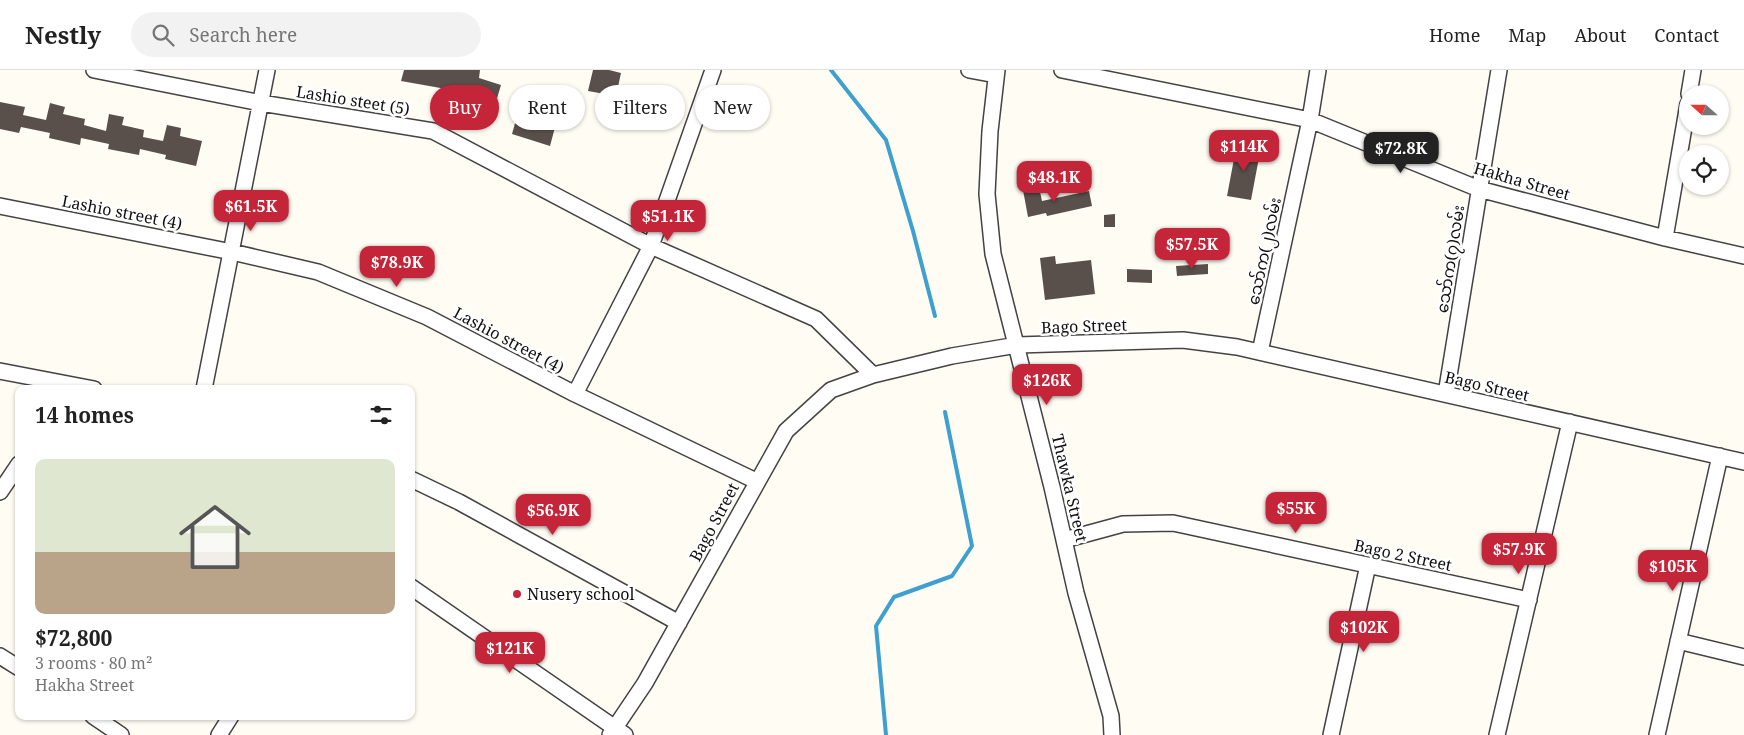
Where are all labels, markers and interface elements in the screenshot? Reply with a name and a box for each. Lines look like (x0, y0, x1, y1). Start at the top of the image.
search box (131, 12, 481, 57)
text: Nestly (25, 18, 101, 51)
icon: search (149, 21, 177, 49)
text: Search here (189, 22, 297, 48)
text: Home (1429, 23, 1480, 47)
text: Map (1508, 23, 1546, 47)
text: About (1574, 23, 1626, 47)
text: Contact (1654, 23, 1719, 47)
street label: Lashio steet (5) (295, 80, 411, 120)
chip: Buy (430, 85, 499, 130)
chip: Rent (509, 85, 585, 130)
chip: Filters (595, 85, 685, 130)
chip: New (695, 85, 770, 130)
north arrow (1679, 85, 1729, 135)
map controls (1679, 85, 1729, 195)
pin: $114K (1209, 129, 1279, 172)
pin: $72.8K (1360, 132, 1442, 174)
text: $114K (1220, 135, 1268, 157)
text: $72.8K (1375, 137, 1427, 159)
button: locate (1679, 145, 1729, 195)
street label: Hakha Street (1471, 157, 1573, 205)
pin: $48.1K (1013, 160, 1095, 203)
text: $48.1K (1028, 166, 1080, 188)
street label: Lashio street (4) (60, 190, 184, 234)
pin: $61.5K (210, 190, 292, 232)
text: $61.5K (225, 195, 277, 217)
street label: သော်က(၂)လမ်း (1242, 195, 1289, 307)
pin: $51.1K (627, 200, 709, 242)
street label: သော်က(၇)လမ်း (1431, 203, 1472, 315)
text: $51.1K (642, 205, 694, 227)
pin: $57.5K (1151, 228, 1233, 270)
text: $57.5K (1166, 233, 1218, 255)
pin: $78.9K (356, 246, 438, 288)
text: $78.9K (371, 251, 423, 273)
street label: Lashio street (4) (450, 302, 568, 378)
street label: Bago Street (1041, 313, 1128, 338)
pin: $126K (1012, 364, 1082, 406)
street label: Bago Street (1443, 366, 1532, 406)
text: $126K (1023, 369, 1071, 391)
text: 14 homes (35, 401, 134, 429)
icon: filters (367, 401, 395, 429)
street label: Thawka Street (1047, 432, 1093, 544)
street label: Bago Street (684, 479, 744, 565)
icon: home (170, 492, 260, 582)
pin: $55K (1266, 492, 1326, 534)
pin: $56.9K (512, 494, 594, 536)
text: $55K (1277, 497, 1315, 519)
text: $56.9K (527, 499, 579, 521)
pin: $57.9K (1478, 532, 1560, 575)
street label: Bago 2 Street (1352, 534, 1454, 576)
text: $57.9K (1493, 538, 1545, 560)
pin: $105K (1638, 550, 1708, 592)
text: $105K (1649, 555, 1697, 577)
place label: Nusery school (527, 583, 635, 605)
marker: Nusery school (511, 588, 523, 600)
pin: $102K (1329, 610, 1399, 653)
text: $102K (1340, 616, 1388, 638)
text: $72,800 (35, 624, 112, 652)
pin: $121K (475, 632, 545, 674)
text: $121K (486, 637, 534, 659)
text: 3 rooms · 80 m² (35, 652, 152, 674)
text: Hakha Street (35, 674, 134, 696)

